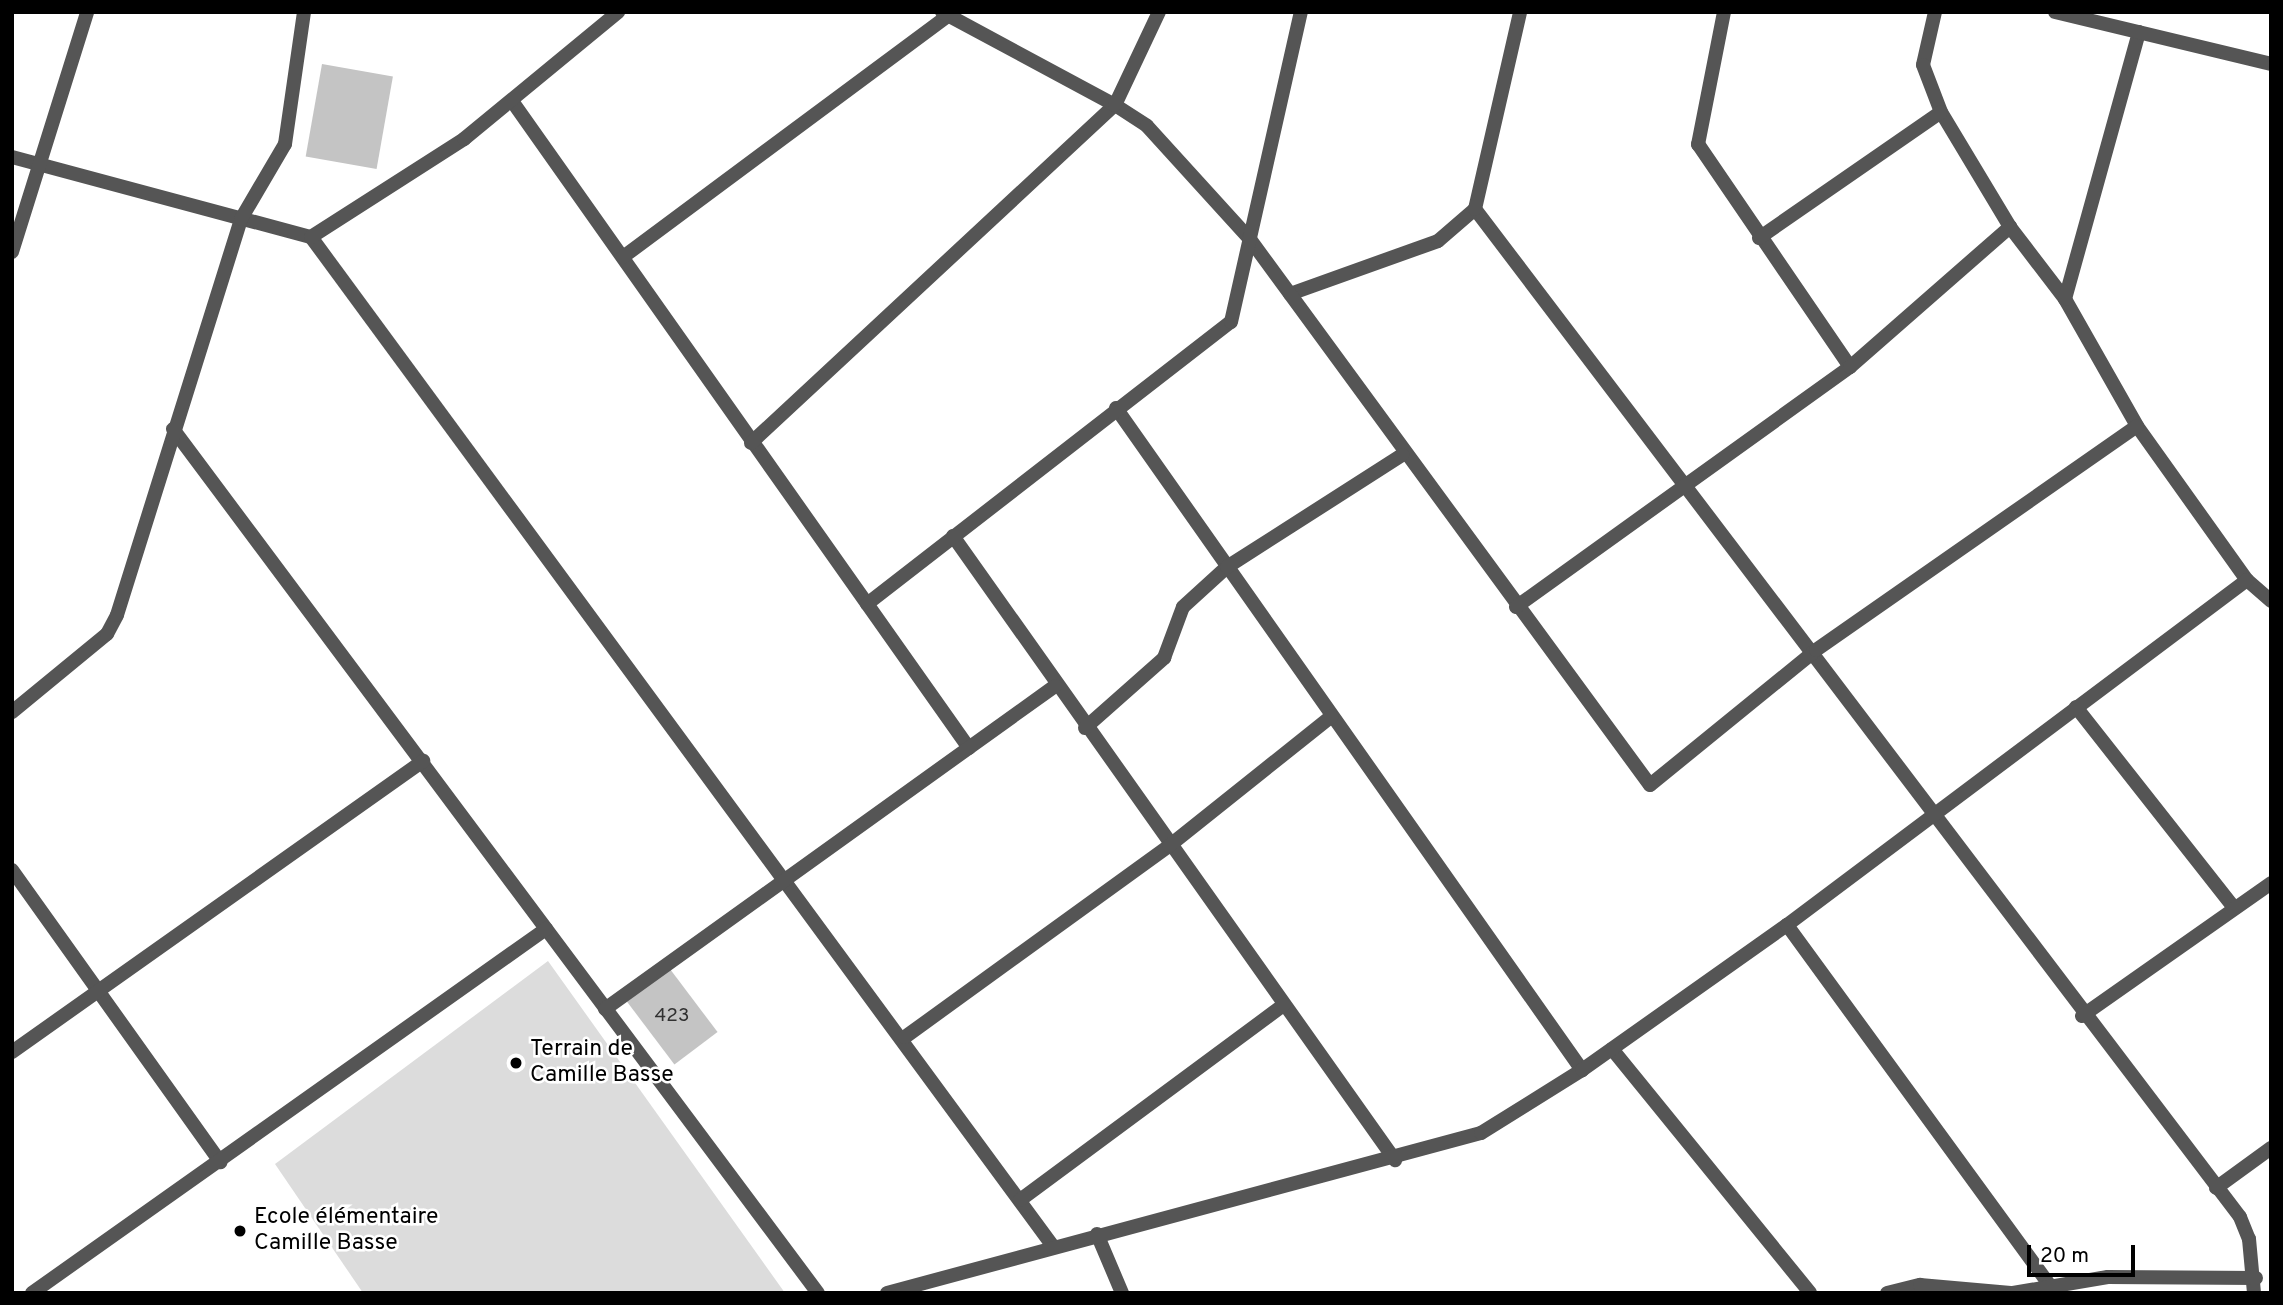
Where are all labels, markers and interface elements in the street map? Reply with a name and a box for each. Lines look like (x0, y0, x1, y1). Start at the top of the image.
house number: 423 (655, 1006, 689, 1028)
place label: Terrain de Camille Basse (530, 1036, 674, 1090)
marker: Terrain de Camille Basse (508, 1055, 524, 1071)
place label: Ecole élémentaire Camille Basse (254, 1204, 438, 1258)
marker: Ecole élémentaire Camille Basse (232, 1223, 248, 1239)
scale bar (2031, 1232, 2140, 1276)
text: 20 m (2040, 1243, 2089, 1270)

